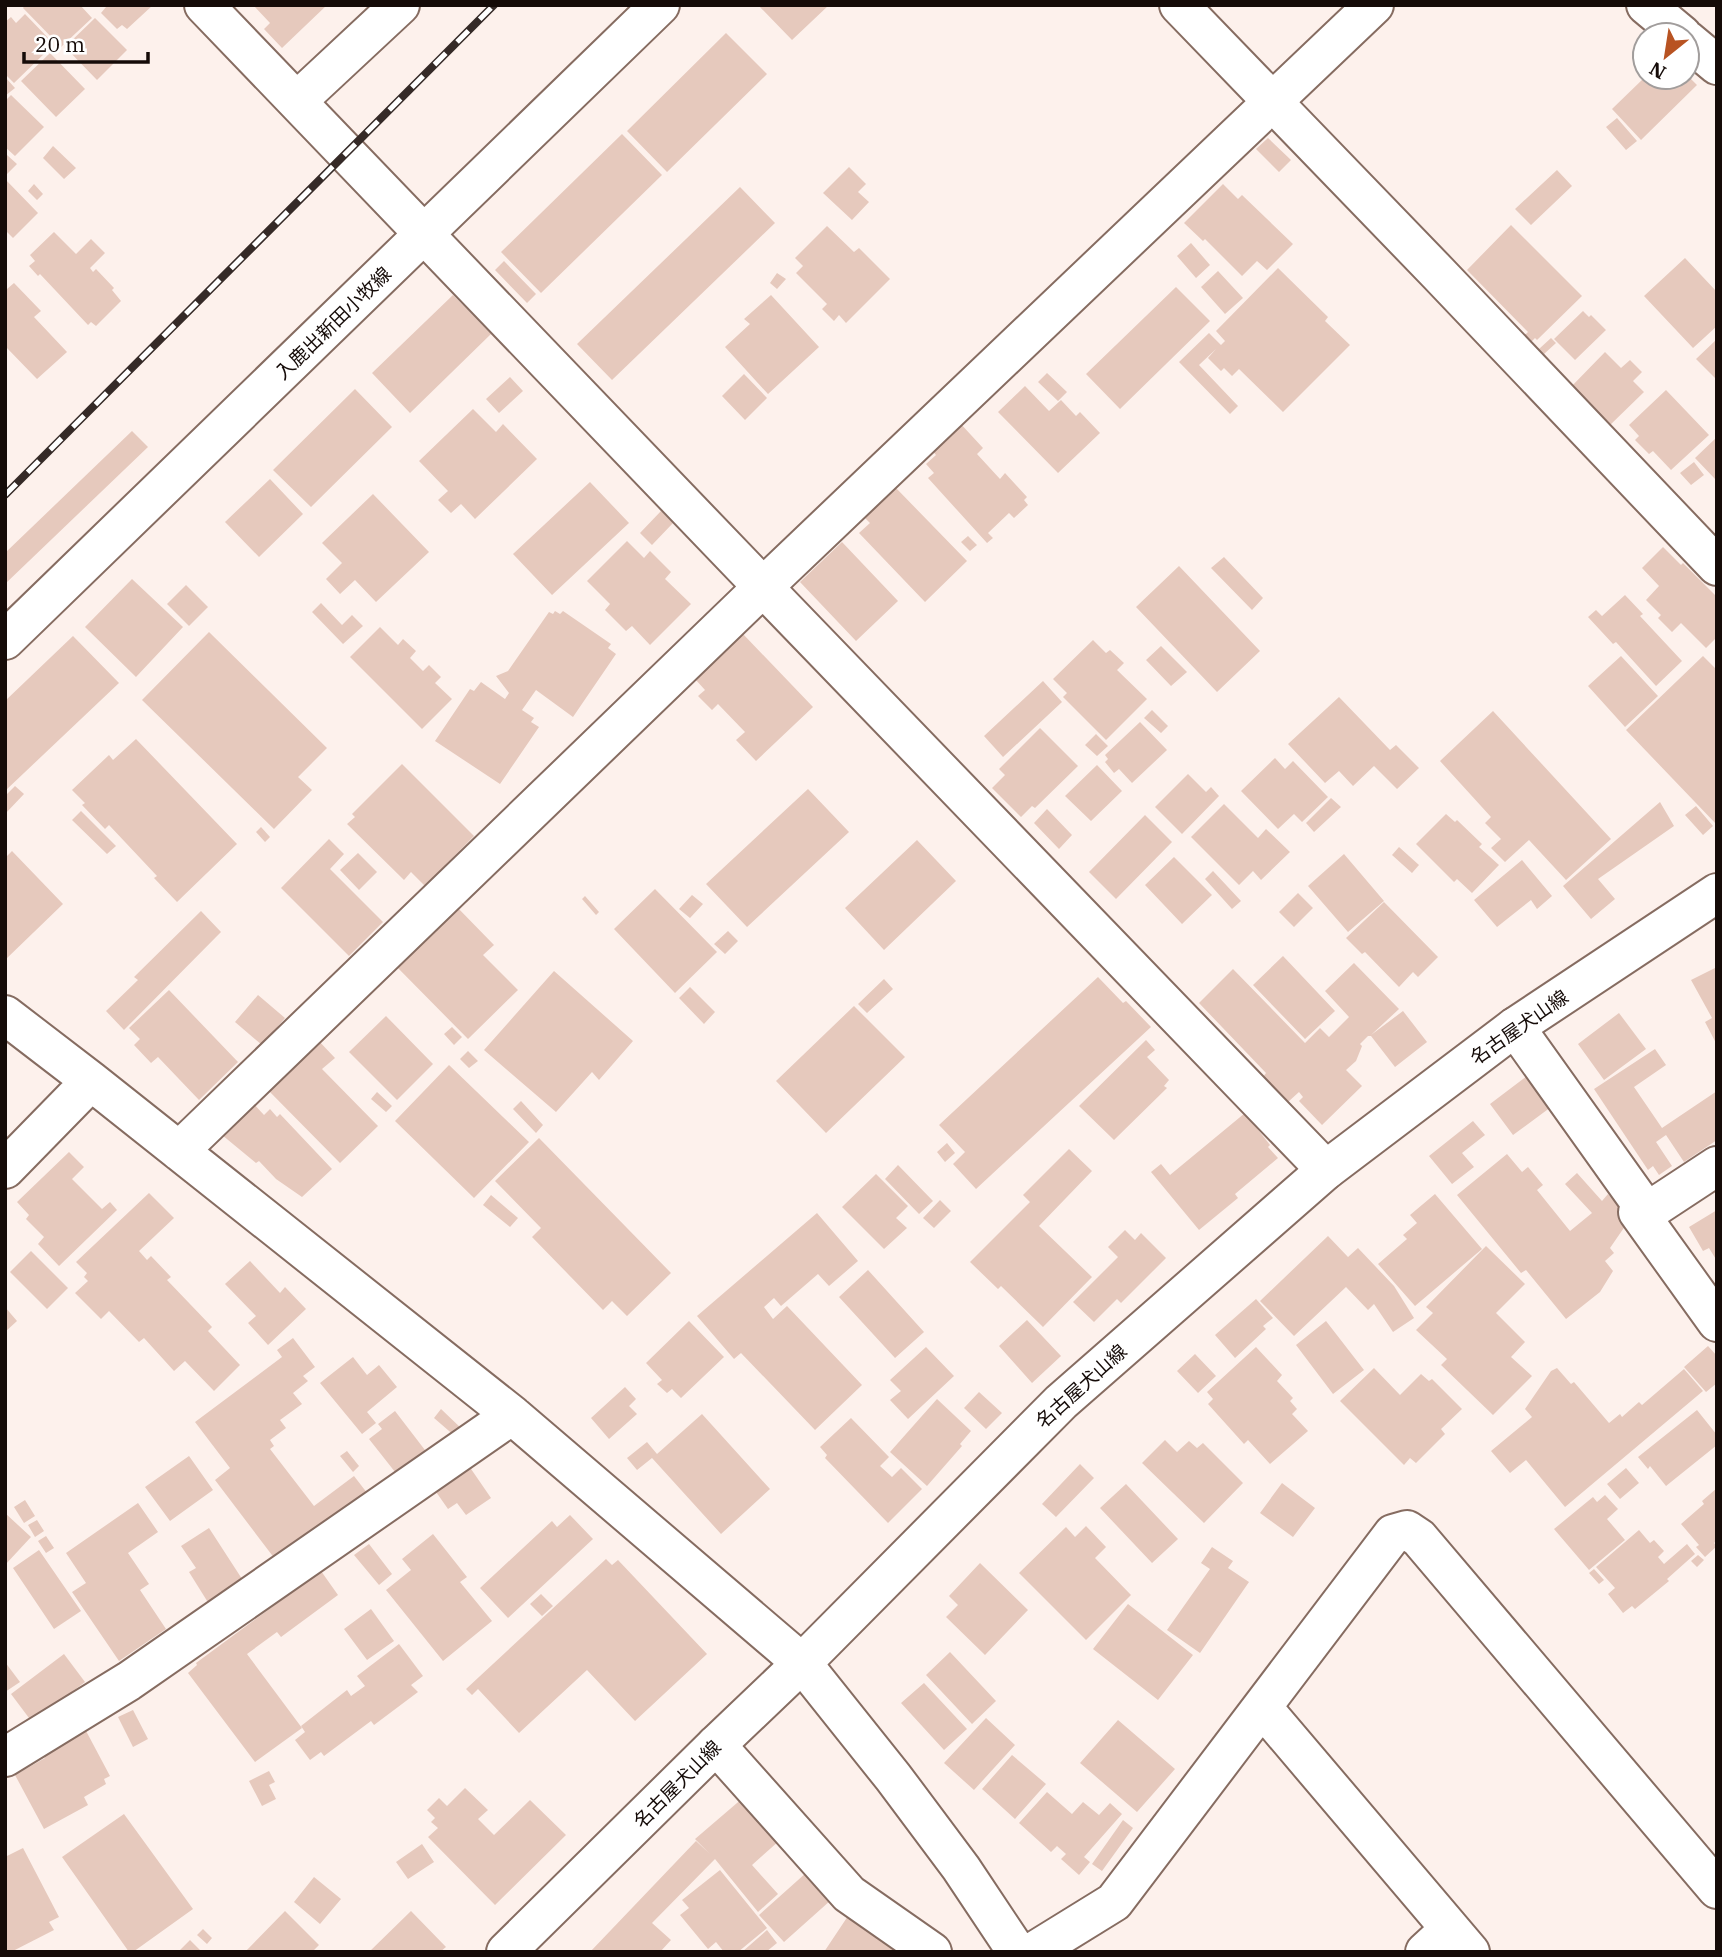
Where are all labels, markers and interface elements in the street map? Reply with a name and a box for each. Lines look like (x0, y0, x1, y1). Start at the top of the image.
scale bar (24, 21, 149, 65)
north arrow (1631, 21, 1701, 91)
text: 20 m (35, 30, 85, 58)
text: N (1645, 57, 1670, 85)
street label: 入鹿出新田小牧線 (270, 262, 396, 384)
street label: 名古屋犬山線 (1465, 984, 1573, 1070)
street label: 名古屋犬山線 (1031, 1339, 1131, 1433)
street label: 名古屋犬山線 (628, 1735, 726, 1833)

